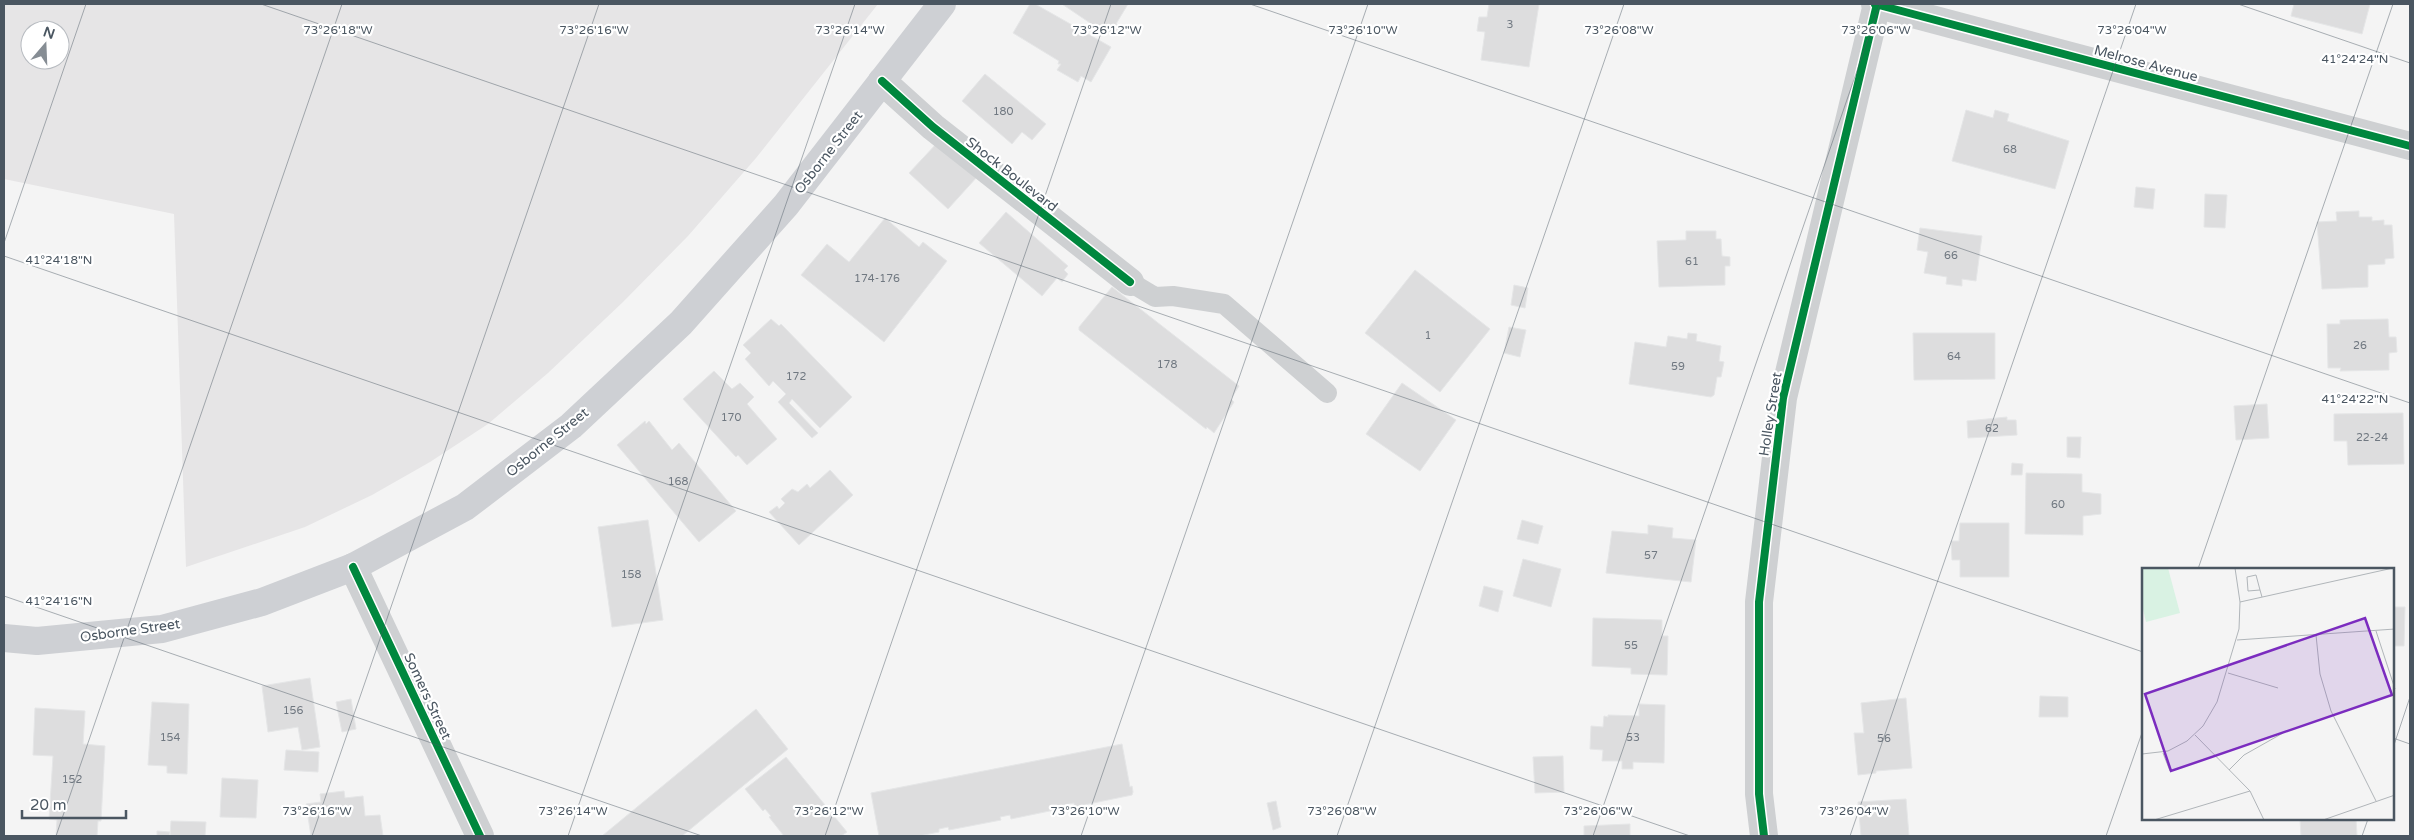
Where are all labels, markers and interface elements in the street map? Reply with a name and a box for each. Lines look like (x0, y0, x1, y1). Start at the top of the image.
house number: 3 (1507, 18, 1514, 31)
north arrow (20, 20, 70, 70)
text: N (41, 23, 57, 43)
text: 73°26'18"W (303, 23, 373, 37)
text: 73°26'16"W (559, 23, 629, 37)
text: 73°26'14"W (815, 23, 885, 37)
text: 73°26'12"W (1072, 23, 1142, 37)
text: 73°26'10"W (1328, 23, 1398, 37)
text: 73°26'08"W (1584, 23, 1654, 37)
text: 73°26'06"W (1841, 23, 1911, 37)
text: 73°26'04"W (2097, 23, 2167, 37)
street label: Melrose Avenue (2092, 41, 2200, 86)
text: 41°24'24"N (2322, 52, 2389, 66)
house number: 180 (993, 105, 1013, 118)
street label: Osborne Street (791, 107, 867, 197)
street label: Shock Boulevard (963, 133, 1061, 215)
house number: 68 (2003, 143, 2017, 156)
house number: 66 (1944, 249, 1958, 262)
text: 41°24'18"N (26, 253, 93, 267)
house number: 61 (1685, 255, 1699, 268)
house number: 174-176 (854, 272, 900, 285)
house number: 1 (1425, 329, 1431, 342)
house number: 26 (2353, 339, 2367, 352)
house number: 64 (1947, 350, 1961, 363)
house number: 178 (1157, 358, 1177, 371)
house number: 59 (1671, 360, 1685, 373)
house number: 172 (786, 370, 806, 383)
street label: Holley Street (1755, 370, 1786, 457)
text: 41°24'22"N (2322, 392, 2389, 406)
street label: Osborne Street (503, 404, 592, 481)
house number: 170 (721, 411, 741, 424)
house number: 62 (1985, 422, 1999, 435)
house number: 22-24 (2356, 431, 2388, 444)
house number: 168 (668, 475, 688, 488)
house number: 60 (2051, 498, 2065, 511)
house number: 57 (1644, 549, 1658, 562)
house number: 158 (621, 568, 641, 581)
inset map (2142, 568, 2394, 820)
text: 41°24'16"N (26, 594, 93, 608)
street label: Osborne Street (79, 615, 182, 646)
house number: 55 (1624, 639, 1638, 652)
street label: Somers Street (400, 650, 455, 743)
house number: 156 (283, 704, 303, 717)
house number: 154 (160, 731, 180, 744)
house number: 53 (1626, 731, 1640, 744)
house number: 56 (1877, 732, 1891, 745)
house number: 152 (62, 773, 82, 786)
scale bar (22, 788, 126, 820)
text: 20 m (30, 796, 67, 814)
text: 73°26'16"W (282, 804, 352, 818)
text: 73°26'14"W (538, 804, 608, 818)
text: 73°26'12"W (794, 804, 864, 818)
text: 73°26'10"W (1050, 804, 1120, 818)
text: 73°26'08"W (1307, 804, 1377, 818)
text: 73°26'06"W (1563, 804, 1633, 818)
text: 73°26'04"W (1819, 804, 1889, 818)

